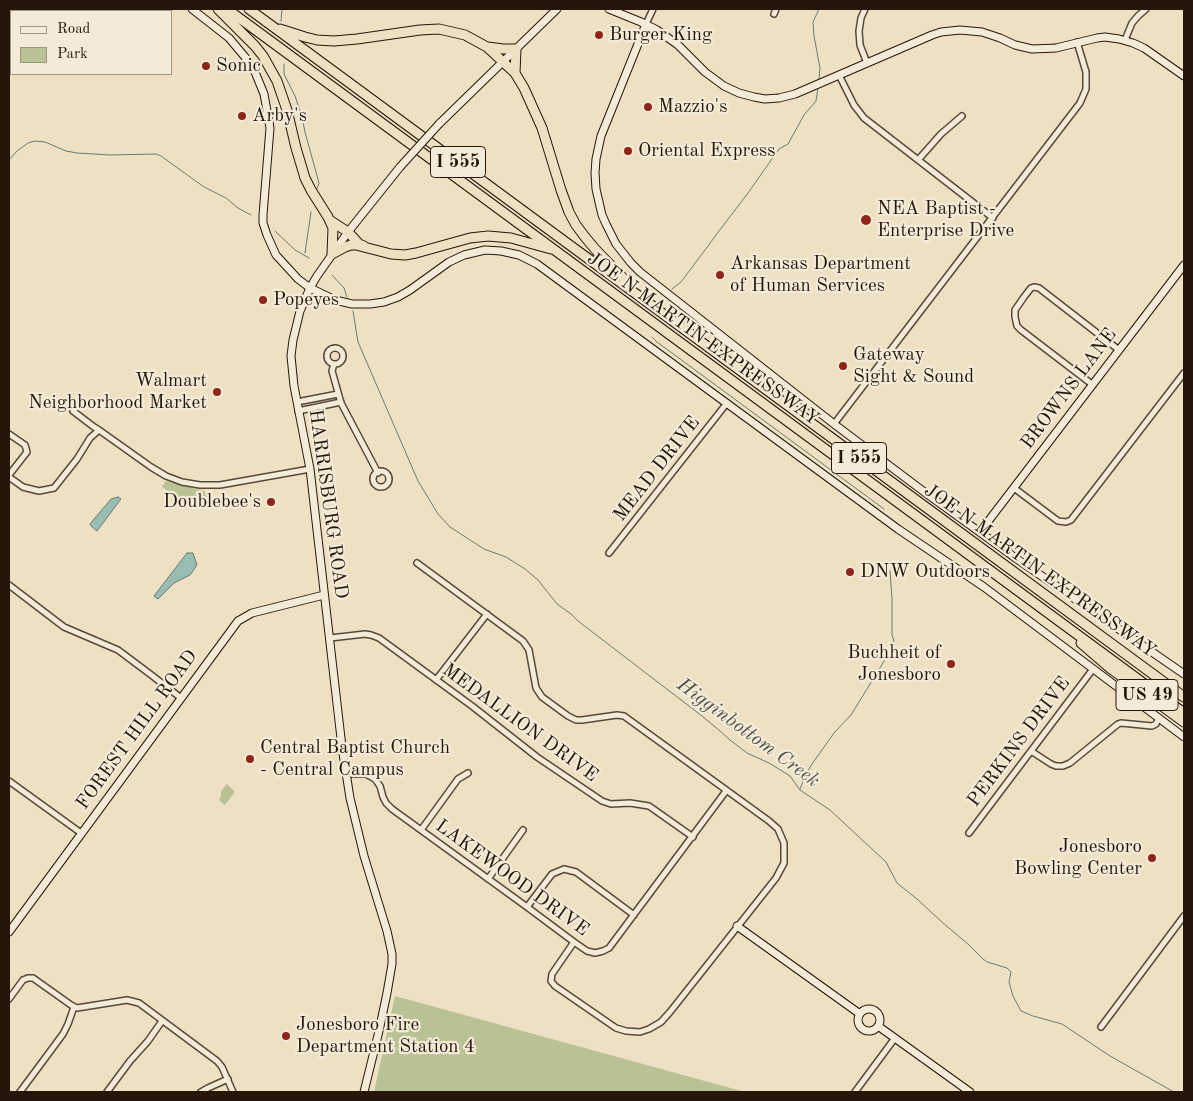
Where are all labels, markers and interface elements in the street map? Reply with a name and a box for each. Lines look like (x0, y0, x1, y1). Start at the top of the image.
legend (10, 10, 172, 75)
text: Road (57, 22, 90, 37)
place label: Burger King (609, 24, 712, 46)
marker: Burger King (593, 29, 605, 41)
text: Park (57, 47, 88, 62)
place label: Sonic (216, 55, 261, 77)
marker: Sonic (200, 60, 212, 72)
place label: Mazzio's (658, 96, 727, 118)
marker: Mazzio's (642, 101, 654, 113)
place label: Arby's (252, 105, 307, 127)
marker: Arby's (236, 110, 248, 122)
place label: Oriental Express (638, 140, 776, 162)
marker: Oriental Express (622, 145, 634, 157)
road number: I 555 (430, 146, 486, 178)
place label: NEA Baptist - Enterprise Drive (877, 198, 1014, 242)
marker: NEA Baptist - Enterprise Drive (859, 213, 873, 227)
street label: JOE N MARTIN EXPRESSWAY (583, 247, 823, 431)
place label: Arkansas Department of Human Services (730, 253, 911, 297)
marker: Arkansas Department of Human Services (714, 269, 726, 281)
place label: Popeyes (273, 289, 339, 311)
marker: Popeyes (257, 294, 269, 306)
street label: BROWNS LANE (1016, 324, 1122, 454)
place label: Gateway Sight & Sound (853, 344, 974, 388)
marker: Gateway Sight & Sound (837, 360, 849, 372)
place label: Walmart Neighborhood Market (28, 370, 207, 414)
marker: Walmart Neighborhood Market (211, 386, 223, 398)
street label: HARRISBURG ROAD (303, 408, 353, 600)
street label: MEAD DRIVE (609, 412, 705, 526)
road number: I 555 (832, 442, 886, 473)
street label: JOE N MARTIN EXPRESSWAY (920, 479, 1160, 663)
place label: Doublebee's (163, 491, 261, 513)
marker: Doublebee's (265, 496, 277, 508)
place label: DNW Outdoors (860, 561, 990, 583)
marker: DNW Outdoors (844, 566, 856, 578)
place label: Buchheit of Jonesboro (847, 642, 941, 686)
street label: FOREST HILL ROAD (71, 646, 203, 814)
marker: Buchheit of Jonesboro (945, 658, 957, 670)
street label: MEDALLION DRIVE (438, 659, 602, 787)
street label: PERKINS DRIVE (963, 672, 1075, 812)
water label: Higginbottom Creek (672, 673, 824, 793)
road number: US 49 (1116, 680, 1178, 710)
place label: Central Baptist Church - Central Campus (260, 737, 450, 781)
marker: Central Baptist Church - Central Campus (244, 753, 256, 765)
street label: LAKEWOOD DRIVE (431, 815, 593, 941)
place label: Jonesboro Bowling Center (1014, 836, 1142, 880)
marker: Jonesboro Bowling Center (1146, 852, 1158, 864)
place label: Jonesboro Fire Department Station 4 (296, 1014, 475, 1058)
marker: Jonesboro Fire Department Station 4 (280, 1030, 292, 1042)

